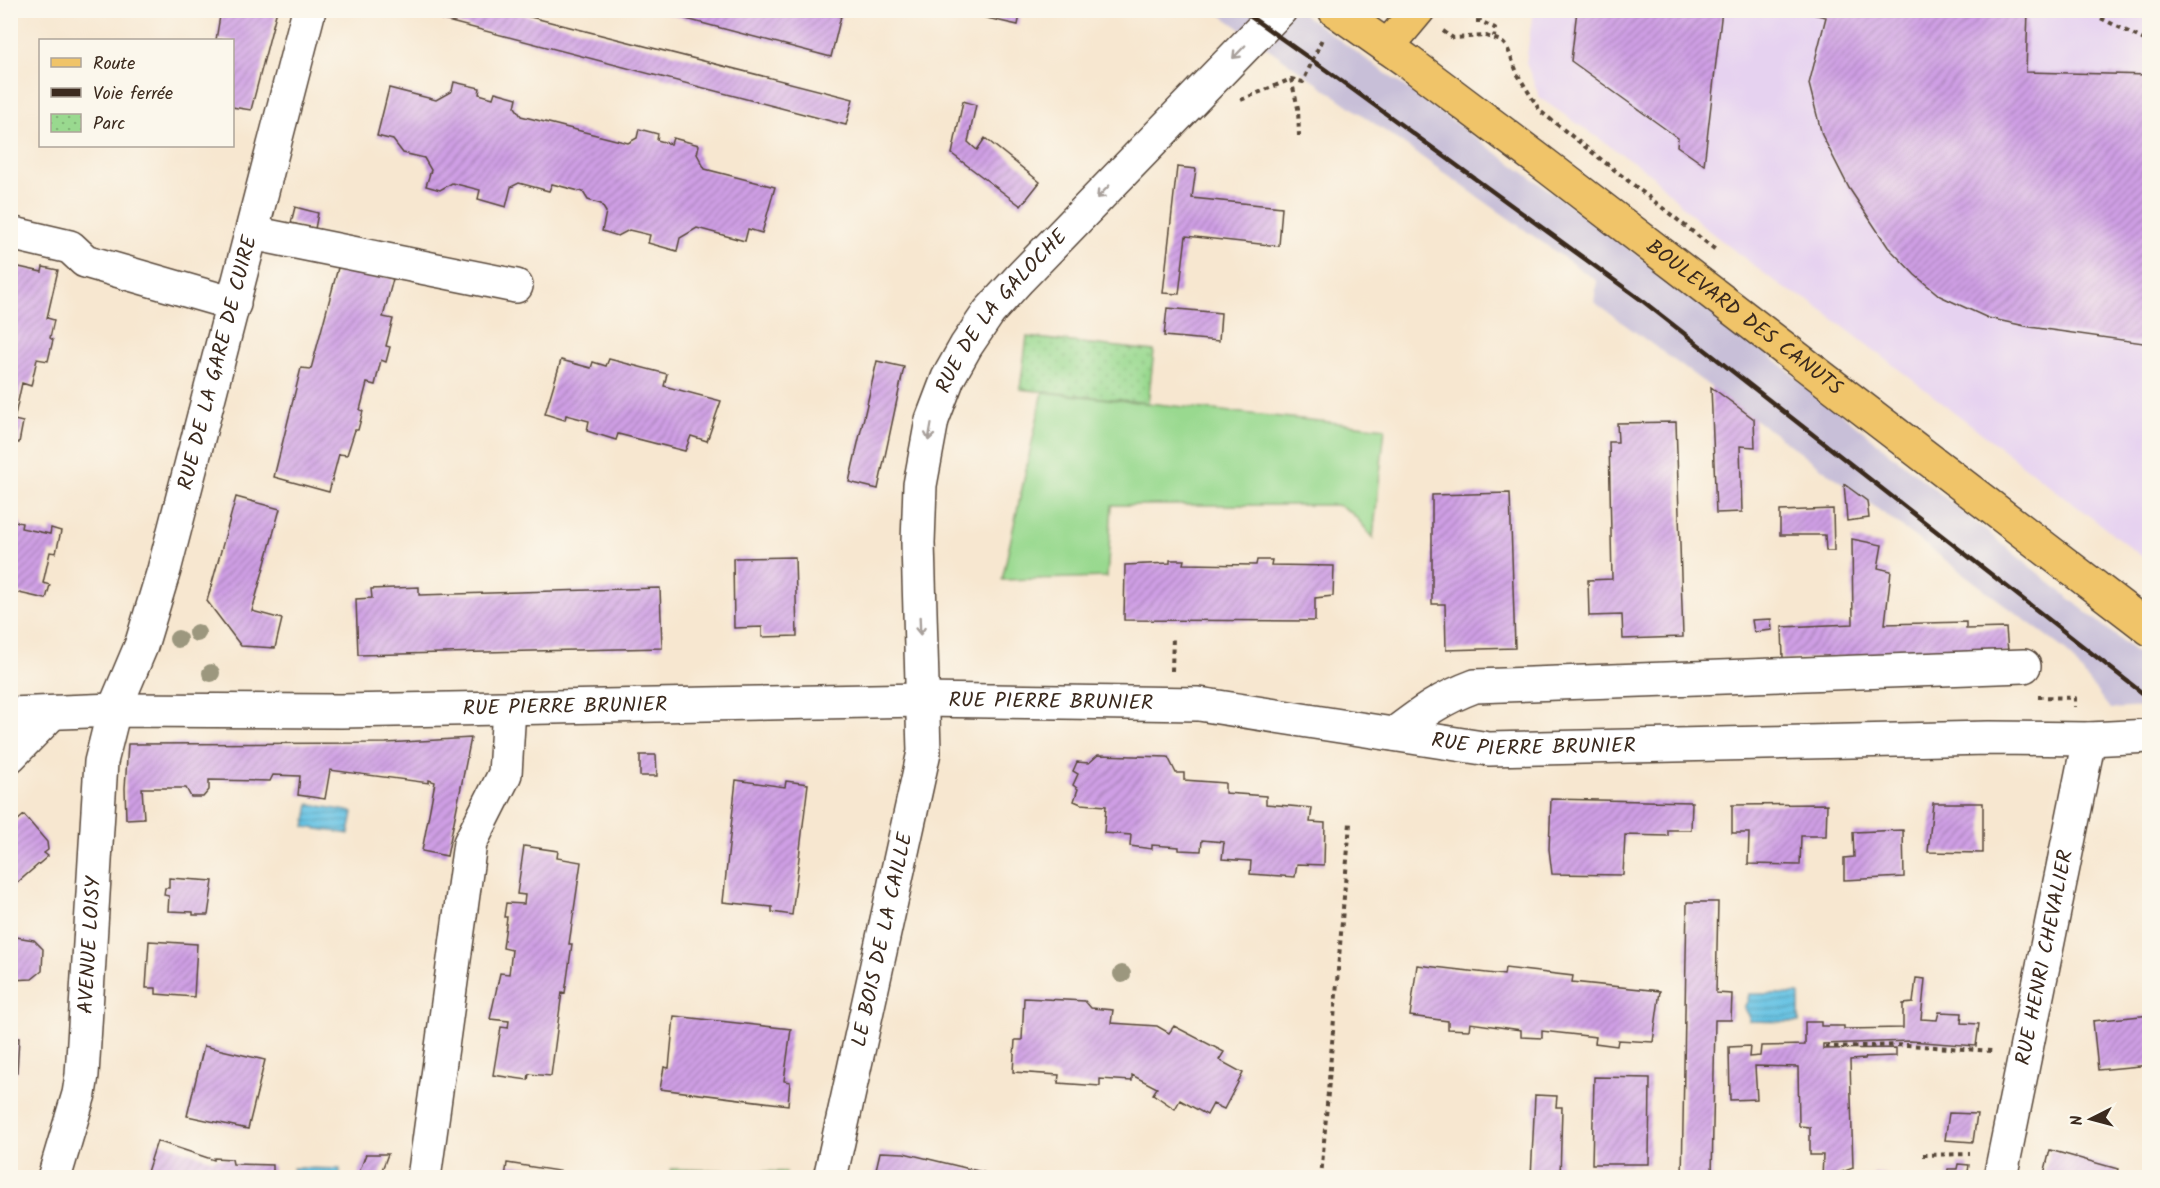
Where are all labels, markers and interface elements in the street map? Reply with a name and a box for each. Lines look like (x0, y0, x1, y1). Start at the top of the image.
legend (39, 39, 234, 147)
one-way arrow (1232, 45, 1246, 60)
text: Route (93, 50, 135, 79)
text: Voie ferrée (93, 80, 173, 109)
text: Parc (93, 110, 125, 139)
one-way arrow (1096, 185, 1110, 200)
street label: RUE DE LA GALOCHE (927, 221, 1076, 398)
street label: RUE DE LA GARE DE CUIRE (169, 231, 267, 494)
street label: BOULEVARD DES CANUTS (1639, 231, 1850, 404)
one-way arrow (924, 421, 935, 441)
one-way arrow (914, 615, 926, 635)
street label: RUE PIERRE BRUNIER (948, 684, 1153, 720)
street label: RUE PIERRE BRUNIER (462, 688, 667, 725)
street label: RUE PIERRE BRUNIER (1429, 724, 1636, 766)
street label: LE BOIS DE LA CAILLE (843, 829, 922, 1050)
street label: RUE HENRI CHEVALIER (2007, 847, 2083, 1068)
street label: AVENUE LOISY (69, 874, 111, 1015)
north arrow (2061, 1089, 2121, 1149)
text: N (2065, 1114, 2091, 1127)

